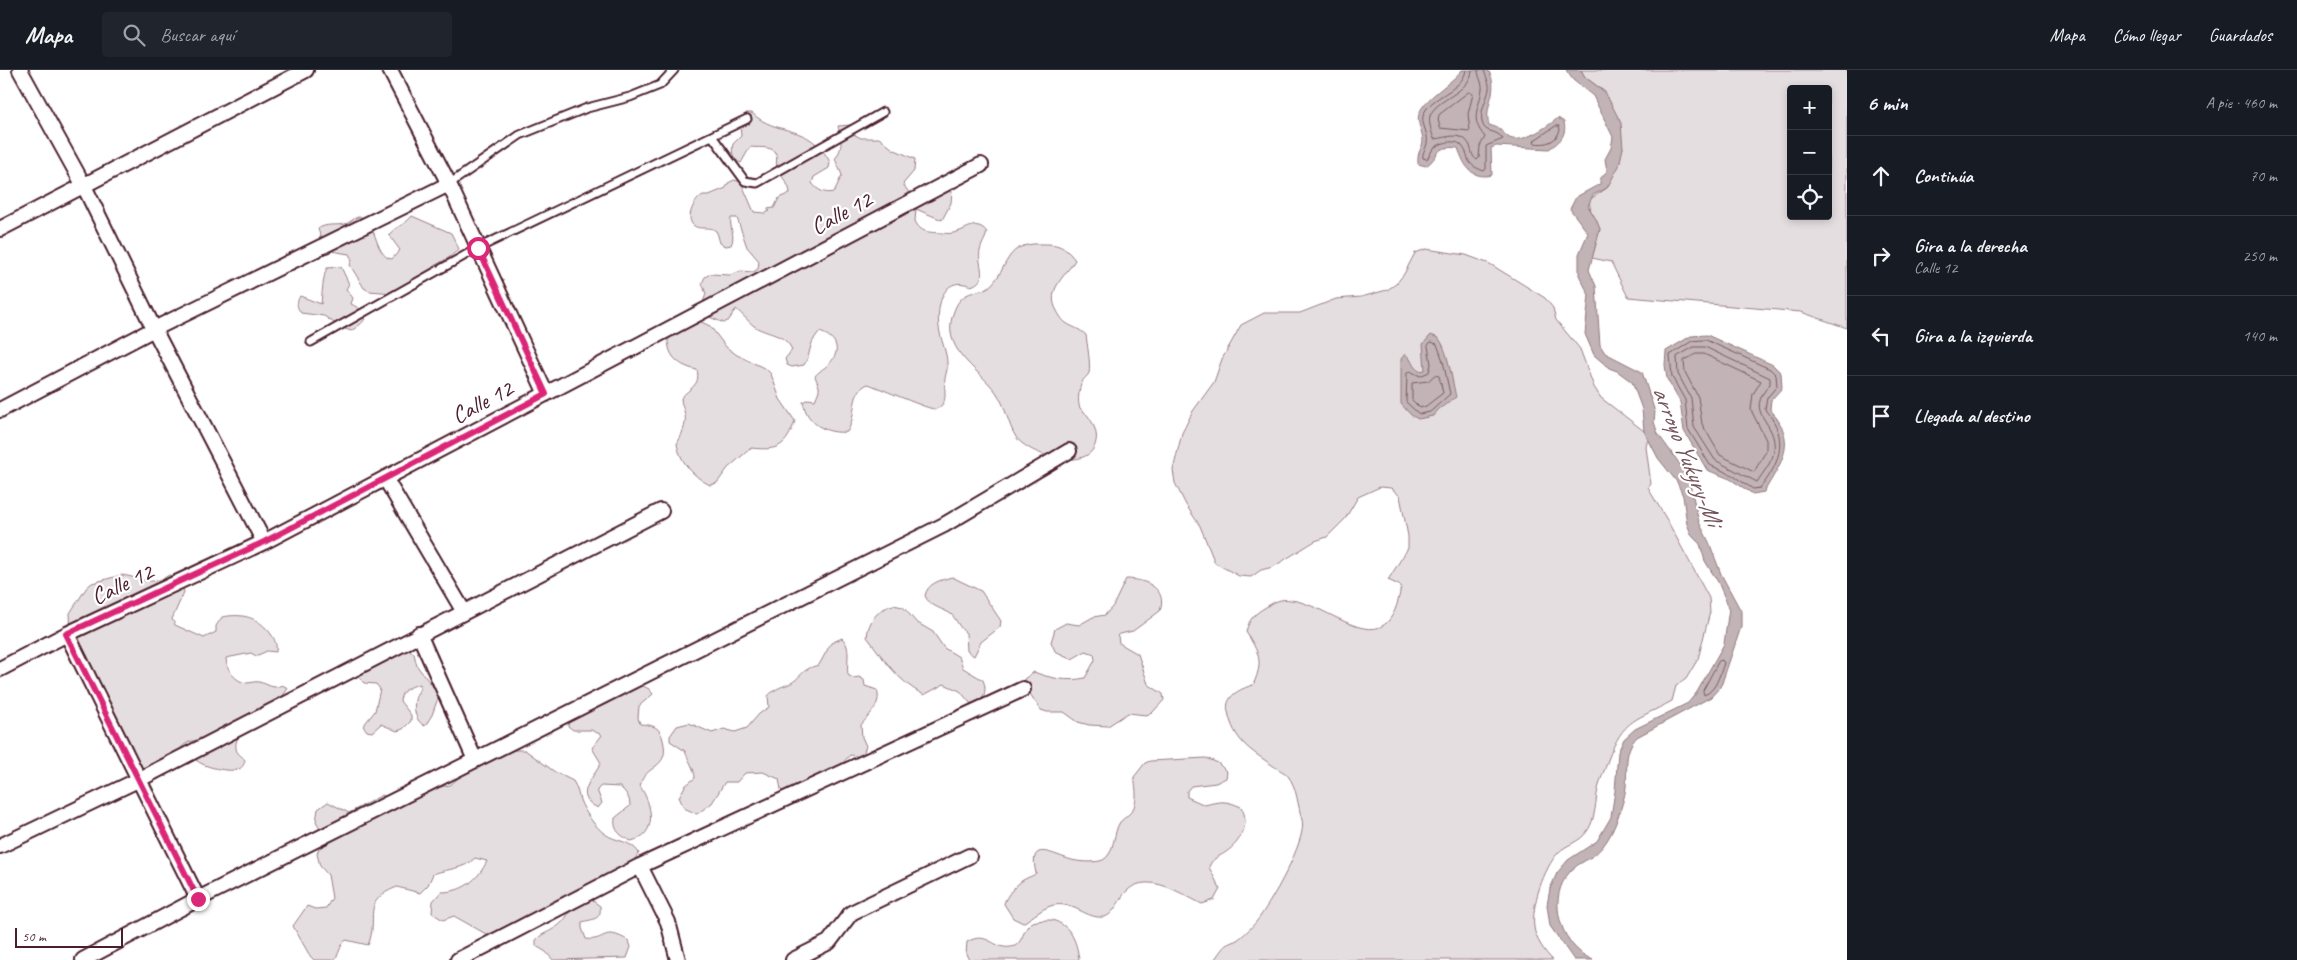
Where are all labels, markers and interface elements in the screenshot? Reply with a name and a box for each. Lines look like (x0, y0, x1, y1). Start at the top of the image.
search box (102, 12, 452, 57)
text: Mapa (25, 20, 72, 50)
icon: search (120, 21, 148, 49)
text: Buscar aquí (160, 23, 235, 47)
text: Mapa (2050, 24, 2085, 46)
text: Cómo llegar (2113, 24, 2181, 46)
text: Guardados (2209, 24, 2272, 46)
map controls (1787, 85, 1832, 220)
button: + (1787, 85, 1832, 130)
text: 6 min (1867, 90, 1908, 116)
text: A pie · 460 m (2206, 93, 2277, 113)
button: − (1787, 130, 1832, 175)
icon: ahead (1867, 162, 1895, 190)
text: Continúa (1914, 164, 1973, 188)
text: 70 m (2250, 166, 2277, 186)
button: locate (1787, 175, 1832, 220)
street label: Calle 12 (805, 183, 879, 242)
text: Gira a la derecha (1914, 234, 2027, 258)
route start (467, 237, 490, 260)
icon: right (1867, 242, 1895, 270)
text: 250 m (2243, 246, 2277, 266)
text: Calle 12 (1914, 258, 1957, 278)
icon: left (1867, 322, 1895, 350)
text: Gira a la izquierda (1914, 324, 2032, 348)
text: 140 m (2243, 326, 2277, 346)
street label: Calle 12 (446, 372, 520, 431)
water label: arroyo Yukyry-Mi (1645, 381, 1732, 536)
icon: arrive (1867, 402, 1895, 430)
text: Llegada al destino (1914, 404, 2030, 428)
street label: Calle 12 (86, 556, 160, 611)
route end (187, 888, 210, 911)
scale bar (15, 925, 122, 948)
text: 50 m (22, 928, 46, 945)

